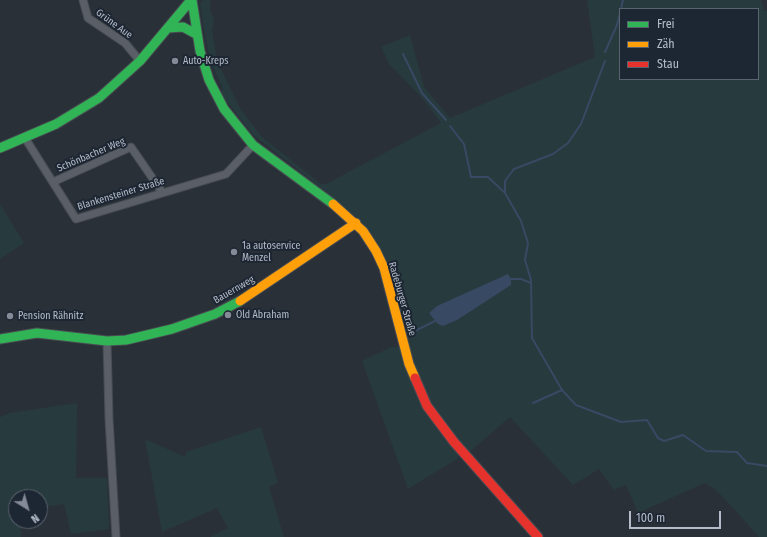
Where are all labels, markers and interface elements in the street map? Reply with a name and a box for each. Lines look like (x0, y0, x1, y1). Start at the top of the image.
street label: Grüne Aue (93, 7, 135, 41)
legend (619, 8, 759, 80)
text: Frei (657, 17, 675, 31)
text: Zäh (657, 37, 675, 51)
place label: Auto-Kreps (183, 55, 229, 67)
marker: Auto-Kreps (170, 56, 180, 66)
text: Stau (657, 57, 679, 71)
street label: Schönbacher Weg (55, 135, 127, 175)
street label: Blankensteiner Straße (76, 175, 166, 213)
place label: 1a autoservice Menzel (242, 240, 300, 264)
marker: 1a autoservice Menzel (229, 247, 239, 257)
street label: Radeburger Straße (386, 261, 418, 337)
street label: Bauernweg (211, 273, 257, 307)
place label: Old Abraham (236, 309, 289, 321)
place label: Pension Rähnitz (18, 310, 83, 322)
marker: Old Abraham (223, 310, 233, 320)
marker: Pension Rähnitz (5, 311, 15, 321)
north arrow (8, 489, 48, 529)
scale bar (631, 503, 723, 529)
text: N (28, 511, 41, 525)
text: 100 m (636, 511, 665, 525)

